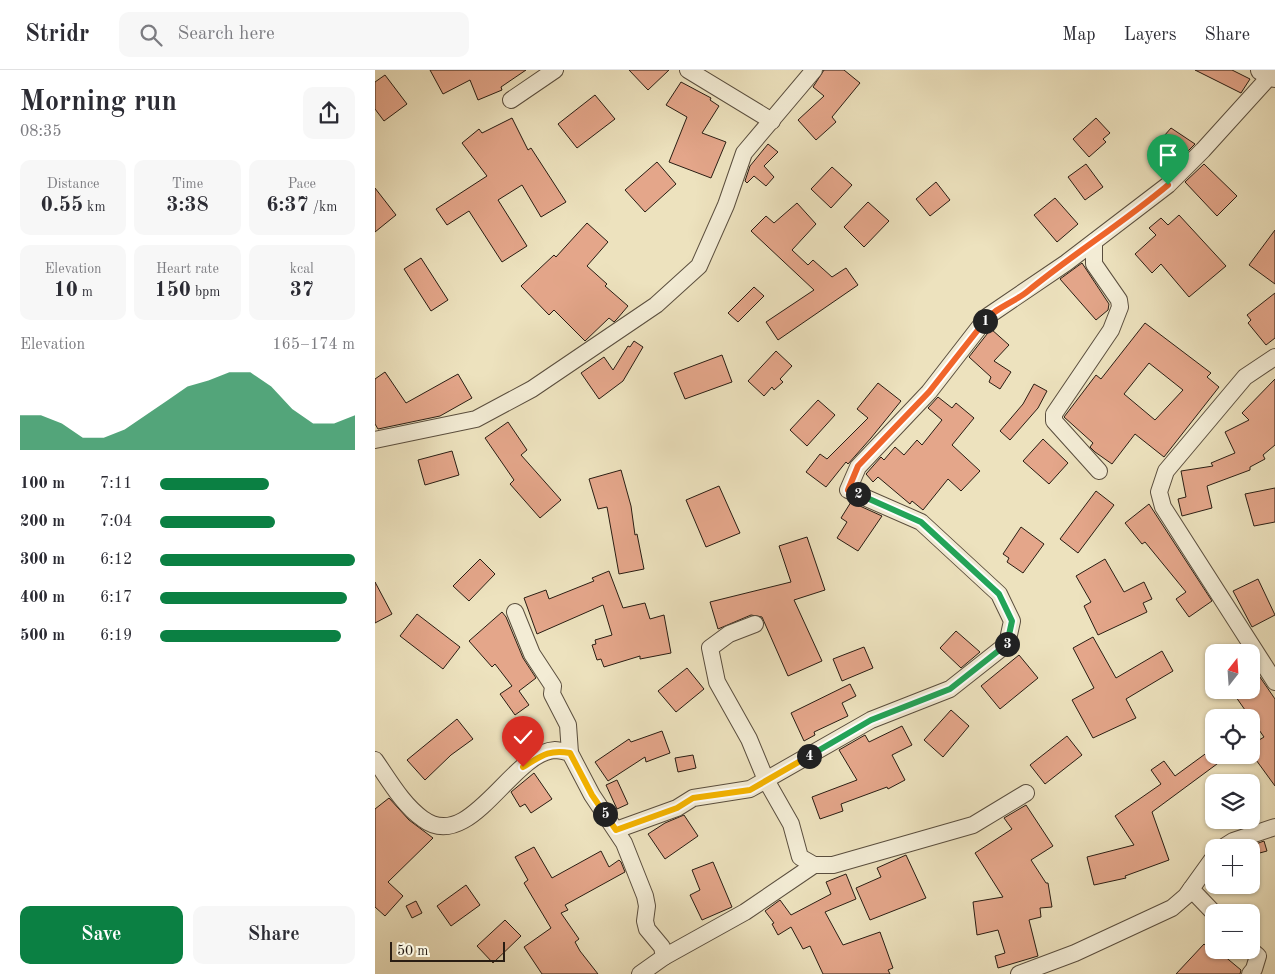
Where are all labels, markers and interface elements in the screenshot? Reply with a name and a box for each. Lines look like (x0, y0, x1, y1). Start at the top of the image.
search box (119, 12, 469, 57)
icon: search (137, 21, 165, 49)
text: Stridr (25, 23, 89, 47)
text: Search here (177, 25, 275, 44)
text: Map (1062, 26, 1096, 44)
text: Layers (1124, 26, 1176, 44)
text: Share (1204, 26, 1250, 44)
button: share (303, 87, 355, 139)
text: Morning run (20, 89, 177, 117)
text: 08:35 (20, 124, 62, 140)
pin (1147, 134, 1189, 185)
icon: arrive (1154, 141, 1182, 169)
text: Distance (47, 177, 100, 191)
text: Time (172, 177, 203, 191)
text: Pace (288, 177, 316, 191)
text: 0.55 (41, 195, 83, 216)
text: 3:38 (166, 195, 209, 216)
text: 6:37 (266, 195, 309, 216)
text: km (83, 200, 106, 214)
text: /km (309, 200, 337, 214)
text: Elevation (45, 262, 102, 276)
text: Heart rate (156, 262, 219, 276)
text: kcal (290, 262, 314, 276)
text: 10 (53, 280, 78, 301)
text: 150 (154, 280, 191, 301)
text: 37 (290, 280, 314, 301)
text: m (78, 285, 93, 299)
text: bpm (191, 285, 221, 299)
pin: 1 (973, 308, 997, 334)
text: 1 (981, 314, 990, 328)
text: Elevation (20, 337, 85, 353)
text: 165–174 m (272, 337, 355, 353)
text: 100 m (20, 476, 65, 492)
text: 7:11 (100, 476, 132, 492)
pin: 2 (845, 482, 871, 506)
text: 2 (854, 487, 863, 501)
text: 200 m (20, 514, 65, 530)
text: 7:04 (100, 514, 132, 530)
text: 300 m (20, 552, 65, 568)
text: 6:12 (100, 552, 132, 568)
text: 400 m (20, 590, 65, 606)
text: 6:17 (100, 590, 132, 606)
text: 500 m (20, 628, 65, 644)
text: 6:19 (100, 628, 132, 644)
pin: 3 (995, 632, 1019, 656)
text: 3 (1003, 637, 1012, 651)
north arrow (1205, 644, 1260, 699)
map controls (1205, 644, 1260, 959)
button: locate (1205, 709, 1260, 764)
pin (502, 716, 544, 767)
icon: check (509, 723, 537, 751)
pin: 4 (797, 744, 821, 768)
text: 4 (805, 749, 814, 763)
button: layers (1205, 774, 1260, 829)
pin: 5 (593, 802, 617, 826)
text: 5 (601, 807, 610, 821)
button: + (1205, 839, 1260, 894)
button: − (1205, 904, 1260, 959)
button: Save (20, 906, 183, 964)
button: Share (193, 906, 355, 964)
scale bar (390, 939, 505, 962)
text: 50 m (397, 944, 428, 958)

